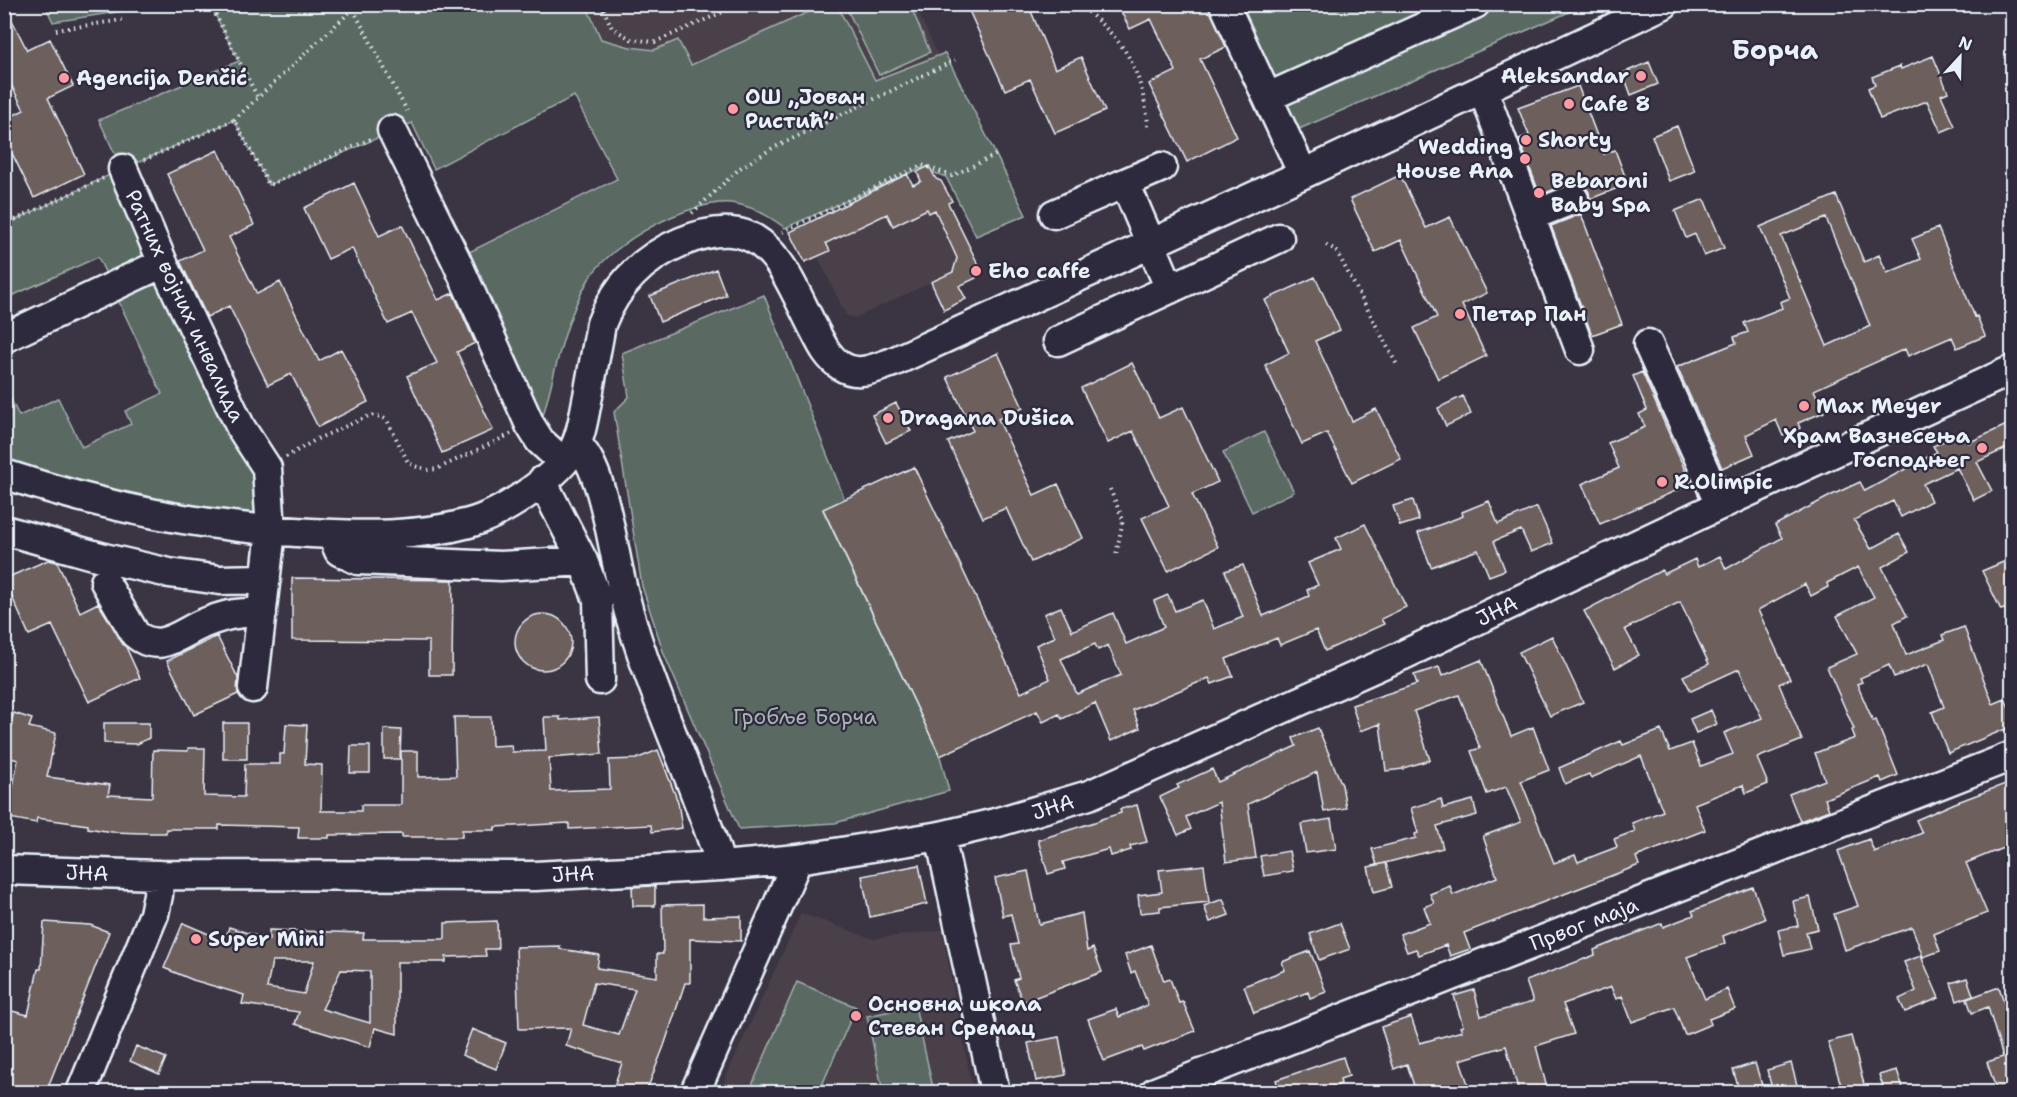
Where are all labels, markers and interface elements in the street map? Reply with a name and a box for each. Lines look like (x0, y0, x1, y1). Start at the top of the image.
north arrow (1930, 27, 1990, 87)
district label: Борча (1732, 31, 1819, 68)
text: N (1956, 31, 1975, 56)
place label: Aleksandar (1501, 62, 1629, 90)
place label: Agencija Denčić (76, 64, 247, 92)
marker: Aleksandar (1634, 69, 1648, 83)
marker: Agencija Denčić (57, 71, 71, 85)
place label: ОШ „Јован Ристић” (745, 83, 865, 135)
place label: Cafe 8 (1581, 90, 1650, 118)
marker: Cafe 8 (1562, 97, 1576, 111)
marker: ОШ „Јован Ристић” (726, 102, 740, 116)
place label: Shorty (1538, 126, 1611, 154)
place label: Wedding House Ana (1396, 133, 1514, 185)
marker: Shorty (1519, 133, 1533, 147)
marker: Wedding House Ana (1518, 152, 1532, 166)
place label: Bebaroni Baby Spa (1551, 167, 1651, 219)
street label: Ратних војних инвалида (119, 185, 251, 427)
marker: Bebaroni Baby Spa (1532, 186, 1546, 200)
place label: Eho caffe (988, 257, 1091, 285)
marker: Eho caffe (969, 264, 983, 278)
place label: Петар Пан (1472, 300, 1586, 328)
marker: Петар Пан (1453, 307, 1467, 321)
place label: Max Meyer (1816, 392, 1942, 420)
marker: Max Meyer (1797, 399, 1811, 413)
place label: Dragana Dušica (900, 404, 1074, 432)
marker: Dragana Dušica (881, 411, 895, 425)
place label: Храм Вазнесења Господњег (1783, 422, 1971, 474)
marker: Храм Вазнесења Господњег (1975, 441, 1989, 455)
place label: R.Olimpic (1674, 468, 1773, 496)
marker: R.Olimpic (1655, 475, 1669, 489)
street label: ЈНА (1472, 589, 1522, 633)
park label: Гробље Борча (733, 703, 877, 731)
street label: ЈНА (1028, 787, 1078, 827)
street label: ЈНА (65, 858, 109, 888)
street label: ЈНА (551, 859, 595, 889)
street label: Првог маја (1526, 890, 1642, 958)
place label: Super Mini (208, 925, 325, 953)
marker: Super Mini (189, 932, 203, 946)
place label: Основна школа Стеван Сремац (868, 990, 1042, 1042)
marker: Основна школа Стеван Сремац (849, 1009, 863, 1023)

